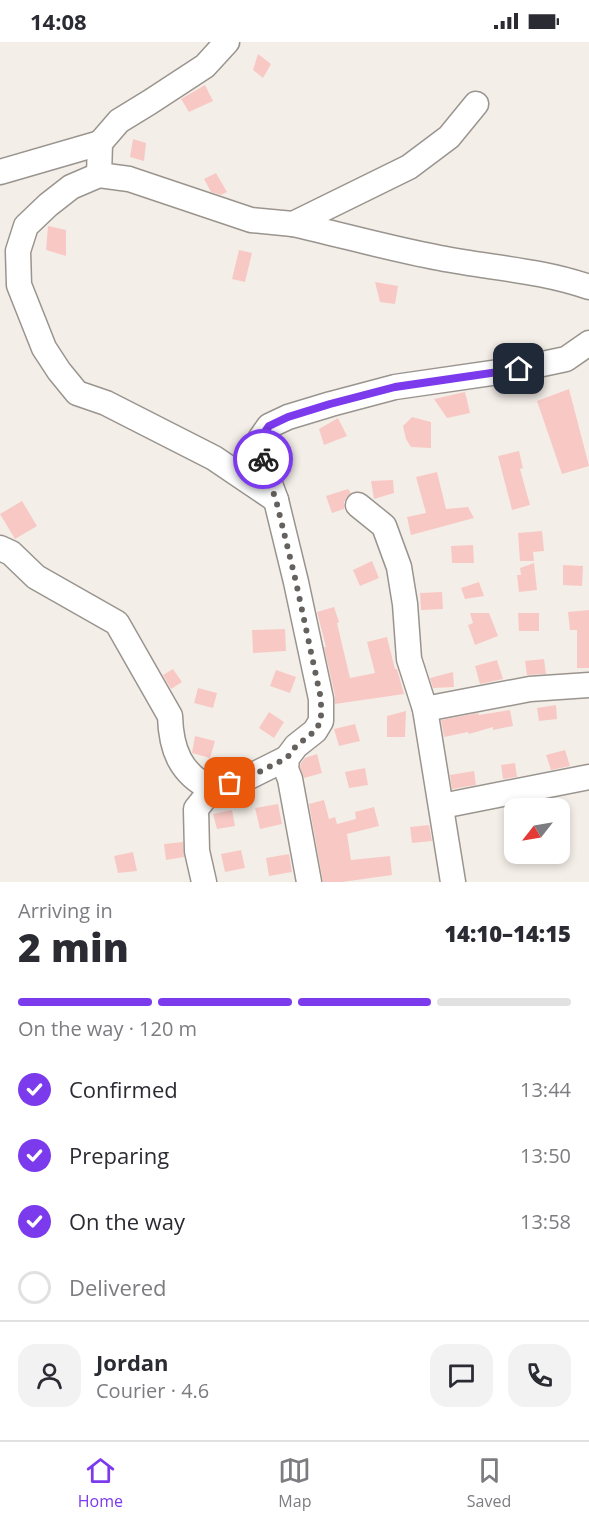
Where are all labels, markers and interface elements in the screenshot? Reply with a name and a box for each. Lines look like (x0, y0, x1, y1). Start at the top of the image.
text: 14:08 (30, 6, 87, 36)
pin (493, 343, 544, 394)
icon: home (502, 352, 535, 385)
courier (233, 429, 293, 489)
icon: bike (247, 443, 280, 476)
pin (204, 757, 255, 808)
icon: bag (213, 766, 246, 799)
north arrow (504, 798, 570, 864)
map controls (504, 798, 570, 864)
text: Arriving in (18, 897, 113, 924)
text: 14:10–14:15 (444, 918, 571, 948)
text: 2 min (18, 920, 129, 973)
text: On the way · 120 m (18, 1015, 197, 1042)
icon: check (18, 1073, 51, 1106)
text: Confirmed (69, 1074, 178, 1104)
text: 13:44 (520, 1076, 571, 1103)
icon: check (18, 1139, 51, 1172)
text: Preparing (69, 1140, 169, 1170)
text: 13:50 (520, 1142, 571, 1169)
icon: check (18, 1205, 51, 1238)
text: On the way (69, 1206, 185, 1236)
text: 13:58 (520, 1208, 571, 1235)
text: Delivered (69, 1272, 167, 1302)
button: person (18, 1344, 81, 1407)
button: chat (430, 1344, 493, 1407)
button: phone (508, 1344, 571, 1407)
text: Jordan (96, 1347, 169, 1377)
text: Courier · 4.6 (96, 1377, 209, 1404)
tab: Home (78, 1454, 123, 1512)
tab: Map (278, 1454, 311, 1512)
tab: Saved (467, 1454, 511, 1512)

